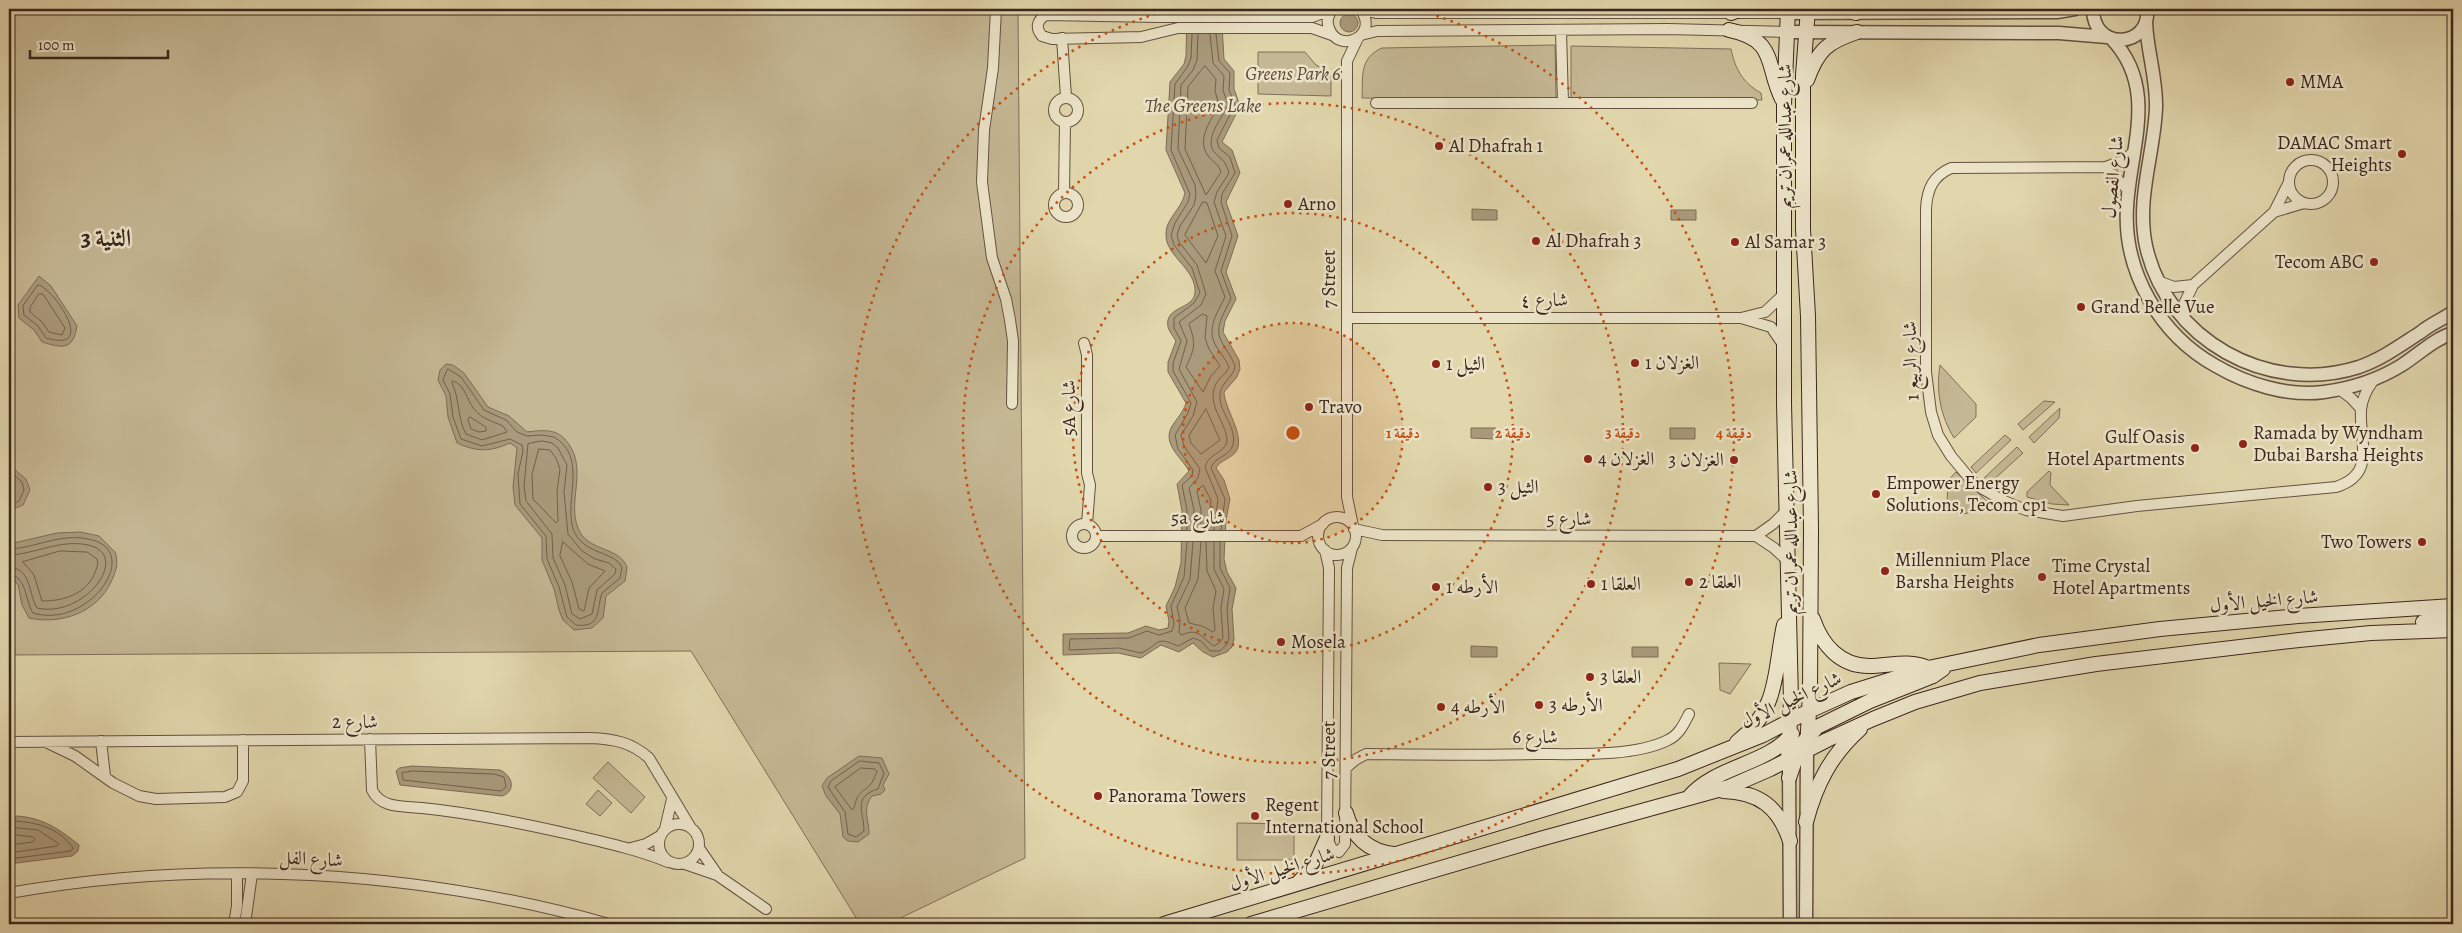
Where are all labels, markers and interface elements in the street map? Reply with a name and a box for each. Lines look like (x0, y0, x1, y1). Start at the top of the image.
scale bar (30, 28, 168, 60)
text: 100 m (38, 35, 75, 55)
park label: Greens Park 6 (1245, 61, 1341, 87)
street label: شارع عبدالله عمران تريم (1772, 64, 1801, 208)
place label: MMA (2300, 69, 2344, 95)
marker: MMA (2284, 76, 2296, 88)
water label: The Greens Lake (1145, 92, 1261, 119)
place label: DAMAC Smart Heights (2277, 130, 2392, 178)
place label: Al Dhafrah 1 (1448, 133, 1544, 159)
street label: شارع الفصول (2096, 134, 2132, 220)
marker: Al Dhafrah 1 (1433, 140, 1445, 152)
marker: DAMAC Smart Heights (2396, 148, 2408, 160)
place label: Arno (1297, 191, 1336, 217)
marker: Arno (1282, 198, 1294, 210)
district label: الثنية 3 (81, 222, 131, 254)
place label: Al Dhafrah 3 (1545, 228, 1642, 254)
place label: Al Samar 3 (1744, 229, 1826, 255)
marker: Al Dhafrah 3 (1530, 235, 1542, 247)
marker: Al Samar 3 (1729, 236, 1741, 248)
place label: Tecom ABC (2275, 249, 2364, 275)
street label: 7 Street (1316, 250, 1342, 308)
marker: Tecom ABC (2368, 256, 2380, 268)
street label: شارع ٤ (1520, 287, 1568, 315)
place label: Grand Belle Vue (2091, 294, 2214, 320)
marker: Grand Belle Vue (2075, 301, 2087, 313)
street label: شارع الربيع 1 (1897, 321, 1929, 401)
place label: الغزلان 1 (1645, 350, 1699, 376)
place label: الثيل 1 (1446, 351, 1485, 377)
marker: الغزلان 1 (1629, 357, 1641, 369)
marker: الثيل 1 (1430, 358, 1442, 370)
street label: 5A شارع (1056, 380, 1084, 436)
place label: Travo (1319, 394, 1362, 420)
marker: Travo (1303, 401, 1315, 413)
place label: Ramada by Wyndham Dubai Barsha Heights (2253, 420, 2424, 468)
text: 1 دقيقة (1386, 423, 1420, 443)
text: 2 دقيقة (1495, 423, 1531, 443)
text: 3 دقيقة (1605, 423, 1641, 443)
text: 4 دقيقة (1716, 423, 1752, 443)
centre of rings (1284, 424, 1302, 442)
place label: Gulf Oasis Hotel Apartments (2047, 424, 2185, 472)
marker: Ramada by Wyndham Dubai Barsha Heights (2237, 438, 2249, 450)
marker: Gulf Oasis Hotel Apartments (2189, 442, 2201, 454)
place label: الغزلان 4 (1598, 446, 1654, 472)
place label: الغزلان 3 (1668, 447, 1724, 473)
marker: الغزلان 4 (1582, 453, 1594, 465)
marker: الغزلان 3 (1728, 454, 1740, 466)
street label: شارع عبدالله عمران تريم (1778, 470, 1807, 614)
place label: Empower Energy Solutions, Tecom cp1 (1886, 470, 2047, 518)
place label: الثيل 3 (1498, 474, 1539, 500)
marker: الثيل 3 (1482, 481, 1494, 493)
marker: Empower Energy Solutions, Tecom cp1 (1870, 488, 1882, 500)
street label: 5a شارع (1171, 505, 1225, 533)
street label: شارع 5 (1547, 506, 1591, 534)
place label: Two Towers (2321, 529, 2412, 555)
marker: Two Towers (2416, 536, 2428, 548)
place label: Millennium Place Barsha Heights (1895, 547, 2030, 595)
place label: Time Crystal Hotel Apartments (2052, 553, 2190, 601)
marker: Millennium Place Barsha Heights (1879, 565, 1891, 577)
place label: العلقا 2 (1699, 569, 1741, 595)
place label: العلقا 1 (1601, 571, 1641, 597)
marker: Time Crystal Hotel Apartments (2036, 571, 2048, 583)
place label: الأرطه 1 (1446, 573, 1498, 600)
marker: العلقا 2 (1683, 576, 1695, 588)
marker: العلقا 1 (1585, 578, 1597, 590)
marker: الأرطه 1 (1430, 581, 1442, 593)
street label: شارع الخيل الأول (2209, 582, 2320, 621)
place label: Mosela (1291, 629, 1346, 655)
marker: Mosela (1275, 636, 1287, 648)
place label: العلقا 3 (1600, 664, 1641, 690)
street label: شارع الخيل الأول (1736, 664, 1847, 737)
marker: العلقا 3 (1584, 671, 1596, 683)
place label: الأرطه 3 (1549, 691, 1603, 718)
place label: الأرطه 4 (1451, 693, 1505, 720)
marker: الأرطه 3 (1533, 699, 1545, 711)
marker: الأرطه 4 (1435, 701, 1447, 713)
street label: شارع 2 (332, 709, 378, 737)
street label: 7 Street (1316, 721, 1342, 779)
street label: شارع 6 (1512, 724, 1558, 752)
place label: Panorama Towers (1108, 783, 1246, 809)
marker: Panorama Towers (1092, 790, 1104, 802)
place label: Regent International School (1265, 792, 1424, 840)
marker: Regent International School (1249, 810, 1261, 822)
street label: شارع الخيل الأول (1226, 840, 1338, 899)
street label: شارع الفل (278, 844, 343, 876)

